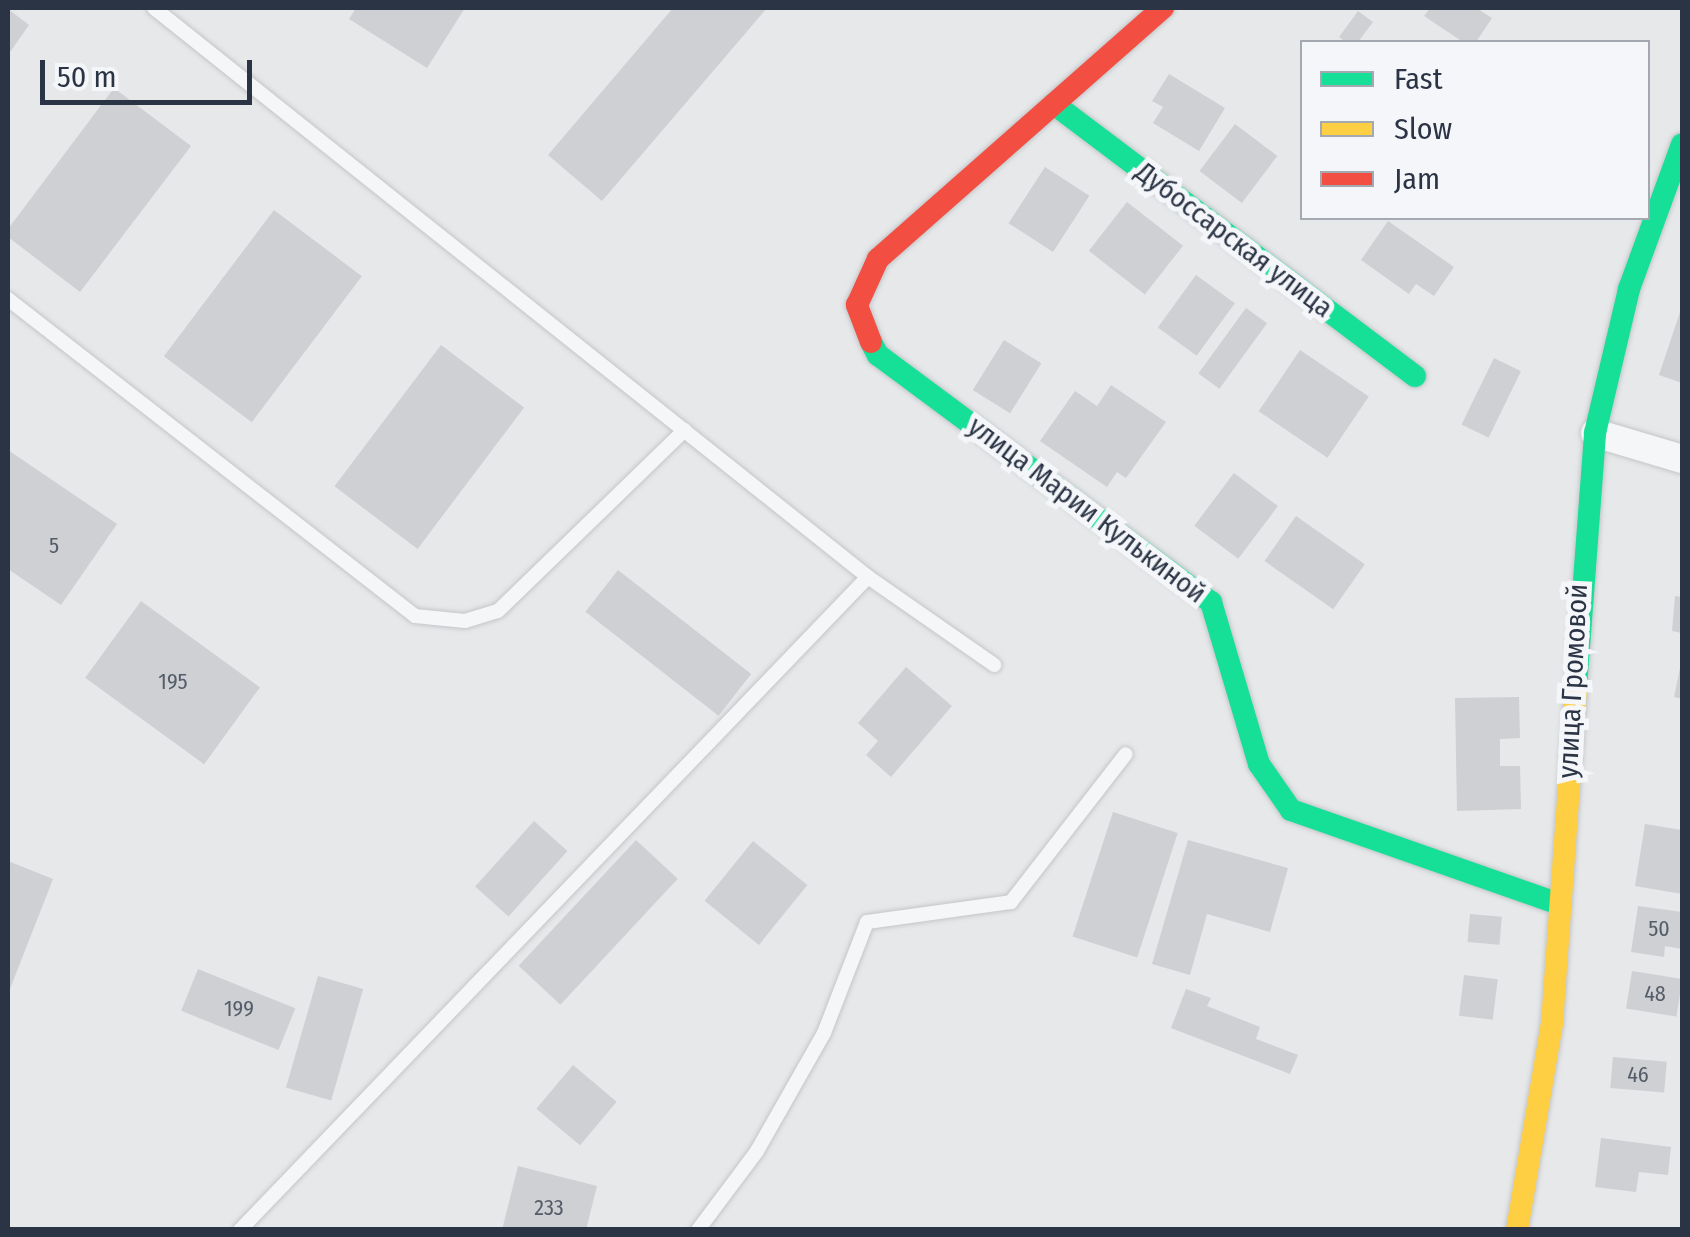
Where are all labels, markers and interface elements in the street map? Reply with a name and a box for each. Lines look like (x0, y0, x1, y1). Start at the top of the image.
scale bar (45, 40, 258, 102)
legend (1300, 40, 1650, 220)
text: 50 m (57, 59, 117, 95)
text: Fast (1394, 61, 1442, 97)
text: Slow (1394, 111, 1452, 147)
street label: Дубоссарская улица (1129, 155, 1339, 325)
text: Jam (1394, 161, 1440, 197)
street label: улица Марии Кулькиной (961, 410, 1213, 610)
house number: 5 (49, 533, 59, 559)
street label: улица Громовой (1551, 583, 1595, 779)
house number: 195 (158, 669, 188, 695)
house number: 50 (1648, 916, 1670, 942)
house number: 48 (1644, 981, 1666, 1007)
house number: 199 (224, 996, 254, 1022)
house number: 46 (1627, 1062, 1649, 1088)
house number: 233 (534, 1195, 564, 1221)

